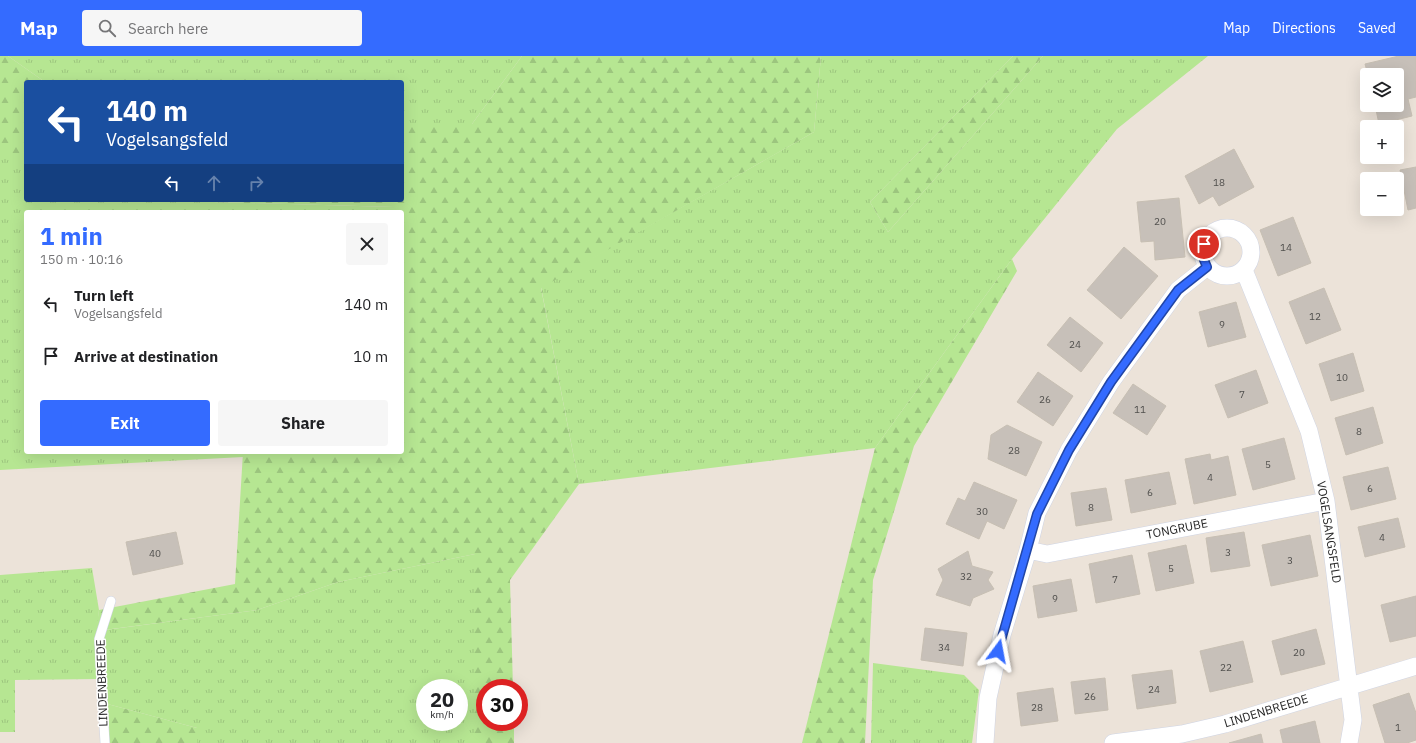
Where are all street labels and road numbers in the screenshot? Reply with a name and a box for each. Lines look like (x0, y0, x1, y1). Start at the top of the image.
street label: VOGELSANGSFELD (1314, 480, 1345, 584)
street label: TONGRUBE (1145, 515, 1209, 542)
street label: LINDENBREEDE (92, 639, 111, 727)
street label: LINDENBREEDE (1222, 691, 1310, 730)

